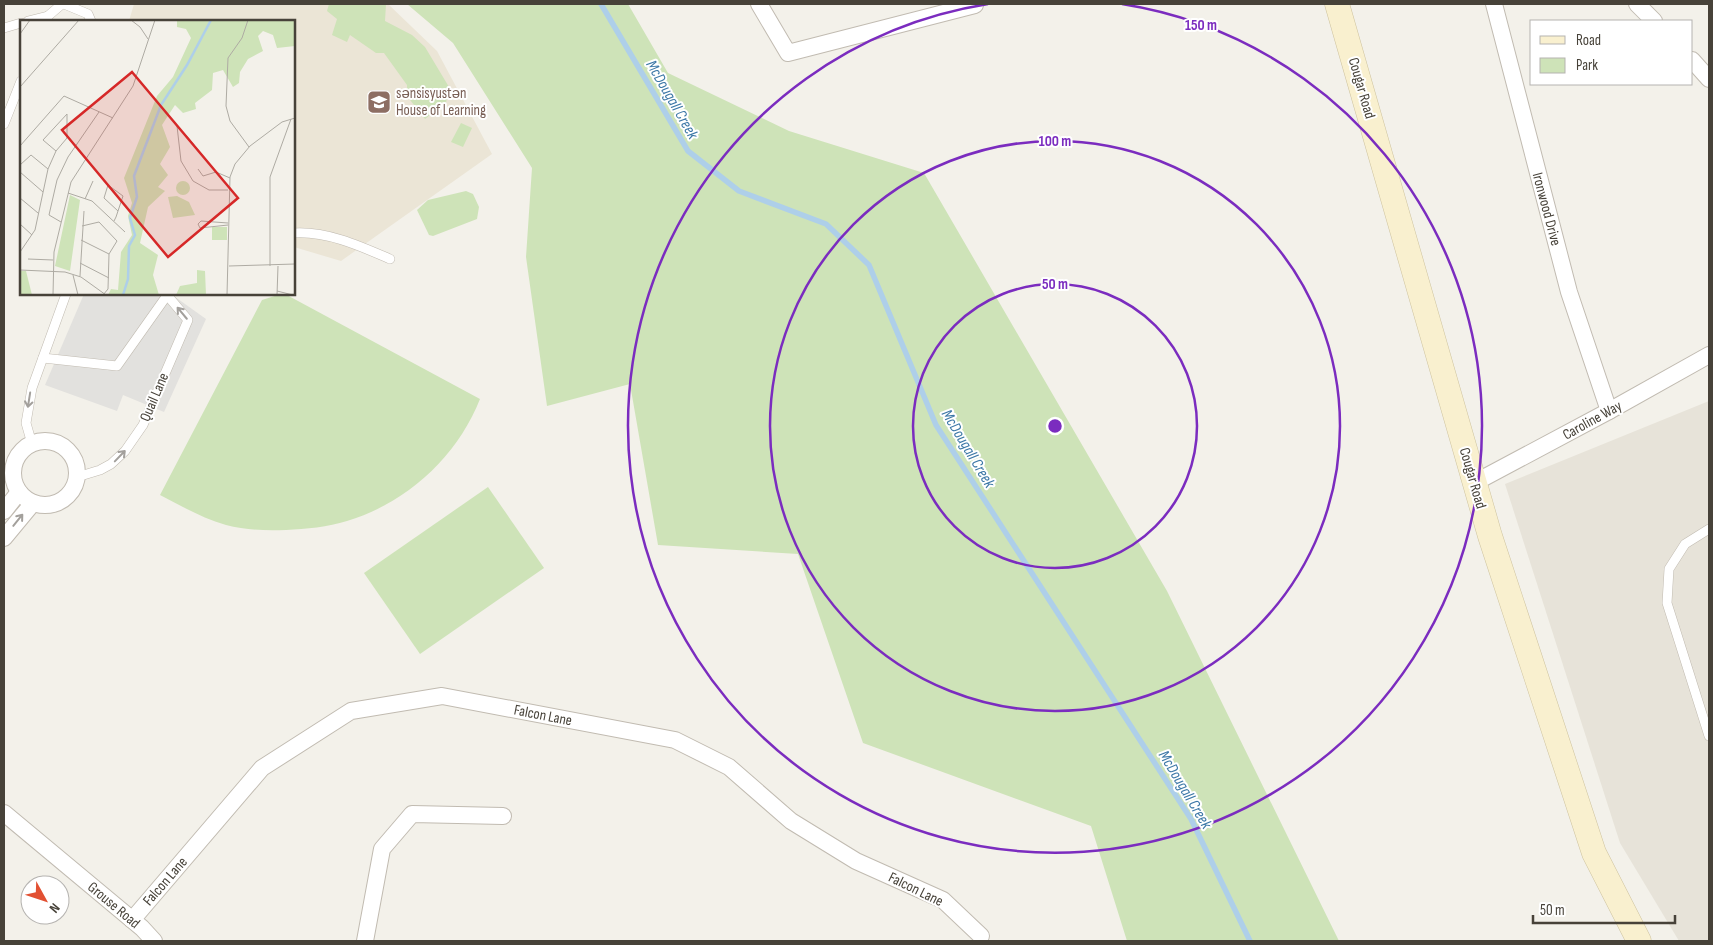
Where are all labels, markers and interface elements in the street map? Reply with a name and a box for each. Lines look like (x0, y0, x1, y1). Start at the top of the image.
text: 150 m (1185, 16, 1217, 35)
inset map (20, 20, 295, 295)
legend (1530, 20, 1693, 85)
text: Road (1576, 31, 1601, 50)
street label: Cougar Road (1344, 55, 1379, 121)
text: Park (1576, 56, 1598, 75)
water label: McDougall Creek (641, 57, 702, 143)
place label: sənsisyustən House of Learning (396, 84, 486, 120)
school or university icon: sənsisyustən House of Learning (366, 89, 392, 115)
text: 100 m (1039, 132, 1071, 151)
street label: Ironwood Drive (1528, 170, 1565, 248)
text: 50 m (1042, 275, 1068, 294)
one-way arrow (176, 306, 187, 319)
street label: Quail Lane (136, 370, 173, 424)
one-way arrow (24, 392, 34, 408)
street label: Caroline Way (1559, 396, 1625, 444)
water label: McDougall Creek (937, 406, 999, 492)
centre of rings (1046, 417, 1064, 435)
street label: Cougar Road (1455, 445, 1490, 511)
one-way arrow (114, 450, 126, 462)
one-way arrow (13, 514, 24, 527)
street label: Falcon Lane (512, 701, 574, 730)
water label: McDougall Creek (1154, 747, 1216, 833)
street label: Falcon Lane (139, 853, 192, 910)
street label: Falcon Lane (885, 868, 946, 911)
north arrow (20, 875, 70, 925)
street label: Grouse Road (83, 878, 144, 933)
scale bar (1533, 892, 1676, 924)
text: N (46, 900, 63, 916)
text: 50 m (1540, 901, 1565, 920)

